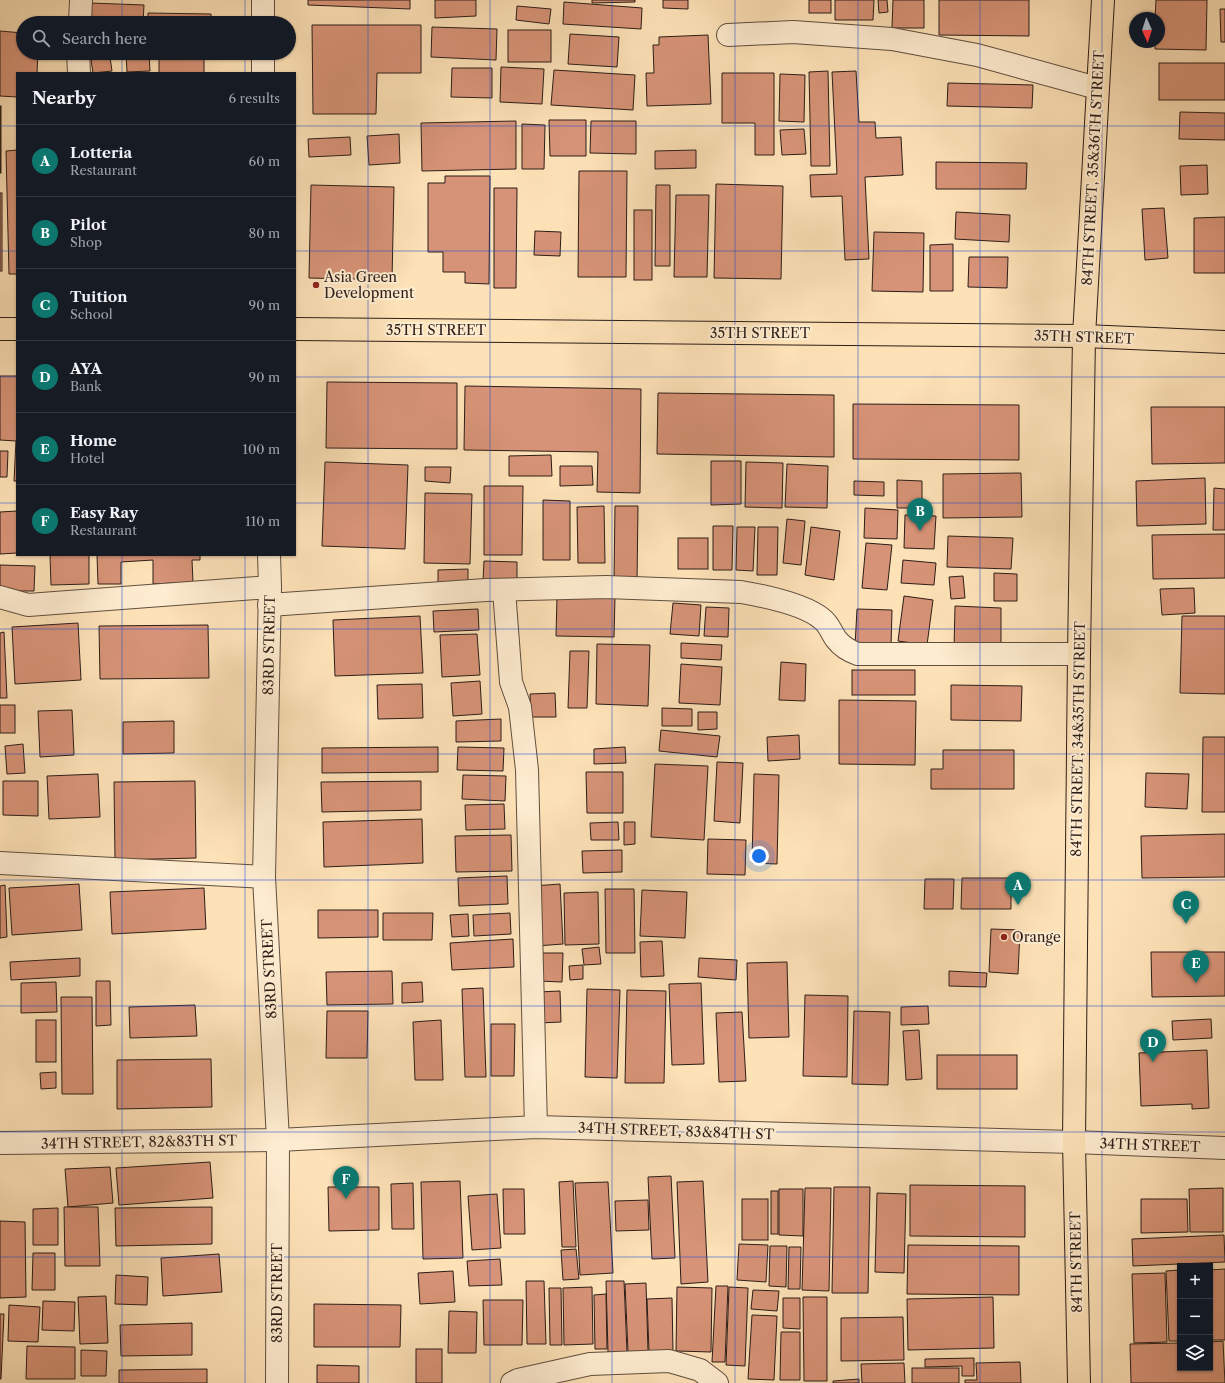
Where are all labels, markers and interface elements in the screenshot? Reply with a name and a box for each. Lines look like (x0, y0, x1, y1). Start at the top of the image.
north arrow (1129, 12, 1165, 48)
search box (16, 16, 296, 60)
icon: search (30, 27, 52, 49)
text: Search here (62, 29, 147, 48)
street label: 84TH STREET, 35&36TH STREET (1078, 49, 1108, 286)
text: Nearby (32, 88, 96, 108)
text: 6 results (229, 90, 280, 106)
text: Lotteria (70, 143, 132, 162)
text: A (40, 153, 50, 169)
text: 60 m (249, 153, 280, 169)
text: Restaurant (70, 162, 137, 178)
text: Pilot (70, 215, 107, 234)
text: B (40, 225, 50, 241)
text: 80 m (248, 225, 280, 241)
text: Shop (70, 234, 102, 250)
place label: Asia Green Development (323, 268, 414, 302)
marker: Asia Green Development (311, 280, 321, 290)
text: Tuition (70, 287, 128, 306)
text: C (40, 297, 50, 313)
text: 90 m (249, 297, 280, 313)
text: School (70, 306, 113, 322)
street label: 35TH STREET (386, 321, 487, 339)
street label: 35TH STREET (710, 324, 811, 342)
street label: 35TH STREET (1034, 326, 1135, 348)
text: AYA (70, 359, 102, 378)
text: D (39, 369, 51, 385)
text: 90 m (249, 369, 280, 385)
text: Bank (70, 378, 102, 394)
text: Home (70, 431, 117, 450)
text: E (40, 441, 50, 457)
text: 100 m (242, 441, 280, 457)
text: Hotel (70, 450, 105, 466)
pin: B (907, 498, 933, 531)
text: Easy Ray (70, 503, 138, 522)
text: F (41, 513, 49, 529)
text: 110 m (245, 513, 280, 529)
text: Restaurant (70, 522, 137, 538)
street label: 83RD STREET (259, 594, 279, 695)
street label: 84TH STREET, 34&35TH STREET (1067, 621, 1089, 857)
your location (749, 846, 769, 866)
pin: A (1005, 872, 1031, 905)
pin: C (1173, 891, 1199, 924)
street label: 83RD STREET (257, 918, 281, 1020)
place label: Orange (1012, 928, 1061, 946)
marker: Orange (999, 932, 1009, 942)
pin: E (1183, 950, 1209, 983)
pin: D (1140, 1029, 1166, 1062)
street label: 34TH STREET, 83&84TH ST (578, 1119, 775, 1143)
street label: 34TH STREET, 82&83TH ST (41, 1131, 238, 1153)
street label: 34TH STREET (1099, 1134, 1201, 1156)
pin: F (333, 1166, 359, 1199)
street label: 84TH STREET (1066, 1211, 1086, 1313)
street label: 83RD STREET (268, 1242, 286, 1343)
map controls (1177, 1263, 1213, 1371)
button: + (1177, 1263, 1213, 1299)
button: − (1177, 1299, 1213, 1335)
button: layers (1177, 1335, 1213, 1371)

